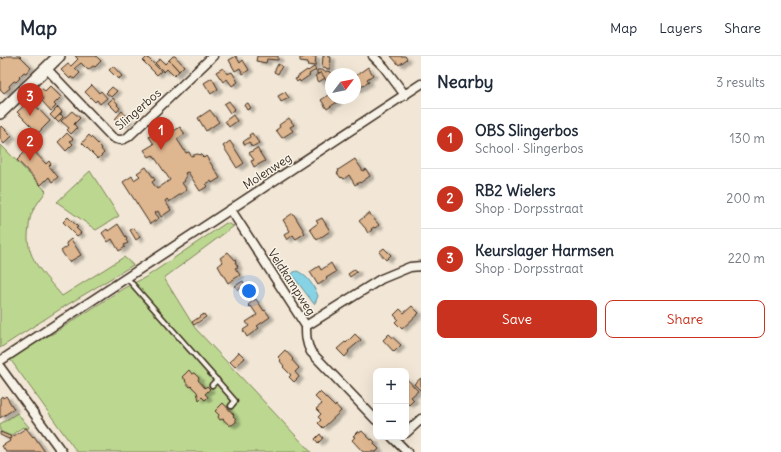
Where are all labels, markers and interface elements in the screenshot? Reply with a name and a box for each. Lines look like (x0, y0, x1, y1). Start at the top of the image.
text: Map (20, 16, 57, 40)
text: Map (610, 19, 637, 37)
text: Layers (659, 19, 702, 37)
text: Share (724, 19, 761, 37)
north arrow (325, 68, 361, 104)
text: Nearby (437, 71, 493, 93)
text: 3 results (716, 74, 765, 91)
pin: 3 (17, 83, 43, 116)
street label: Slingerbos (112, 85, 164, 133)
pin: 1 (148, 117, 174, 150)
text: OBS Slingerbos (475, 121, 578, 140)
pin: 2 (17, 128, 43, 161)
text: 1 (447, 130, 453, 147)
text: 130 m (729, 130, 765, 147)
text: School · Slingerbos (475, 140, 584, 157)
street label: Molenweg (240, 150, 294, 192)
text: RB2 Wielers (475, 181, 556, 200)
text: 2 (446, 190, 454, 207)
text: 200 m (726, 190, 765, 207)
text: Shop · Dorpsstraat (475, 200, 583, 217)
text: Keurslager Harmsen (475, 241, 614, 260)
street label: Veldkampweg (265, 246, 319, 318)
text: 3 (446, 250, 454, 267)
text: 220 m (728, 250, 765, 267)
text: Shop · Dorpsstraat (475, 260, 583, 277)
your location (239, 281, 259, 301)
button: Save (437, 300, 597, 338)
button: Share (605, 300, 765, 338)
map controls (373, 368, 409, 440)
button: + (373, 368, 409, 404)
button: − (373, 404, 409, 440)

